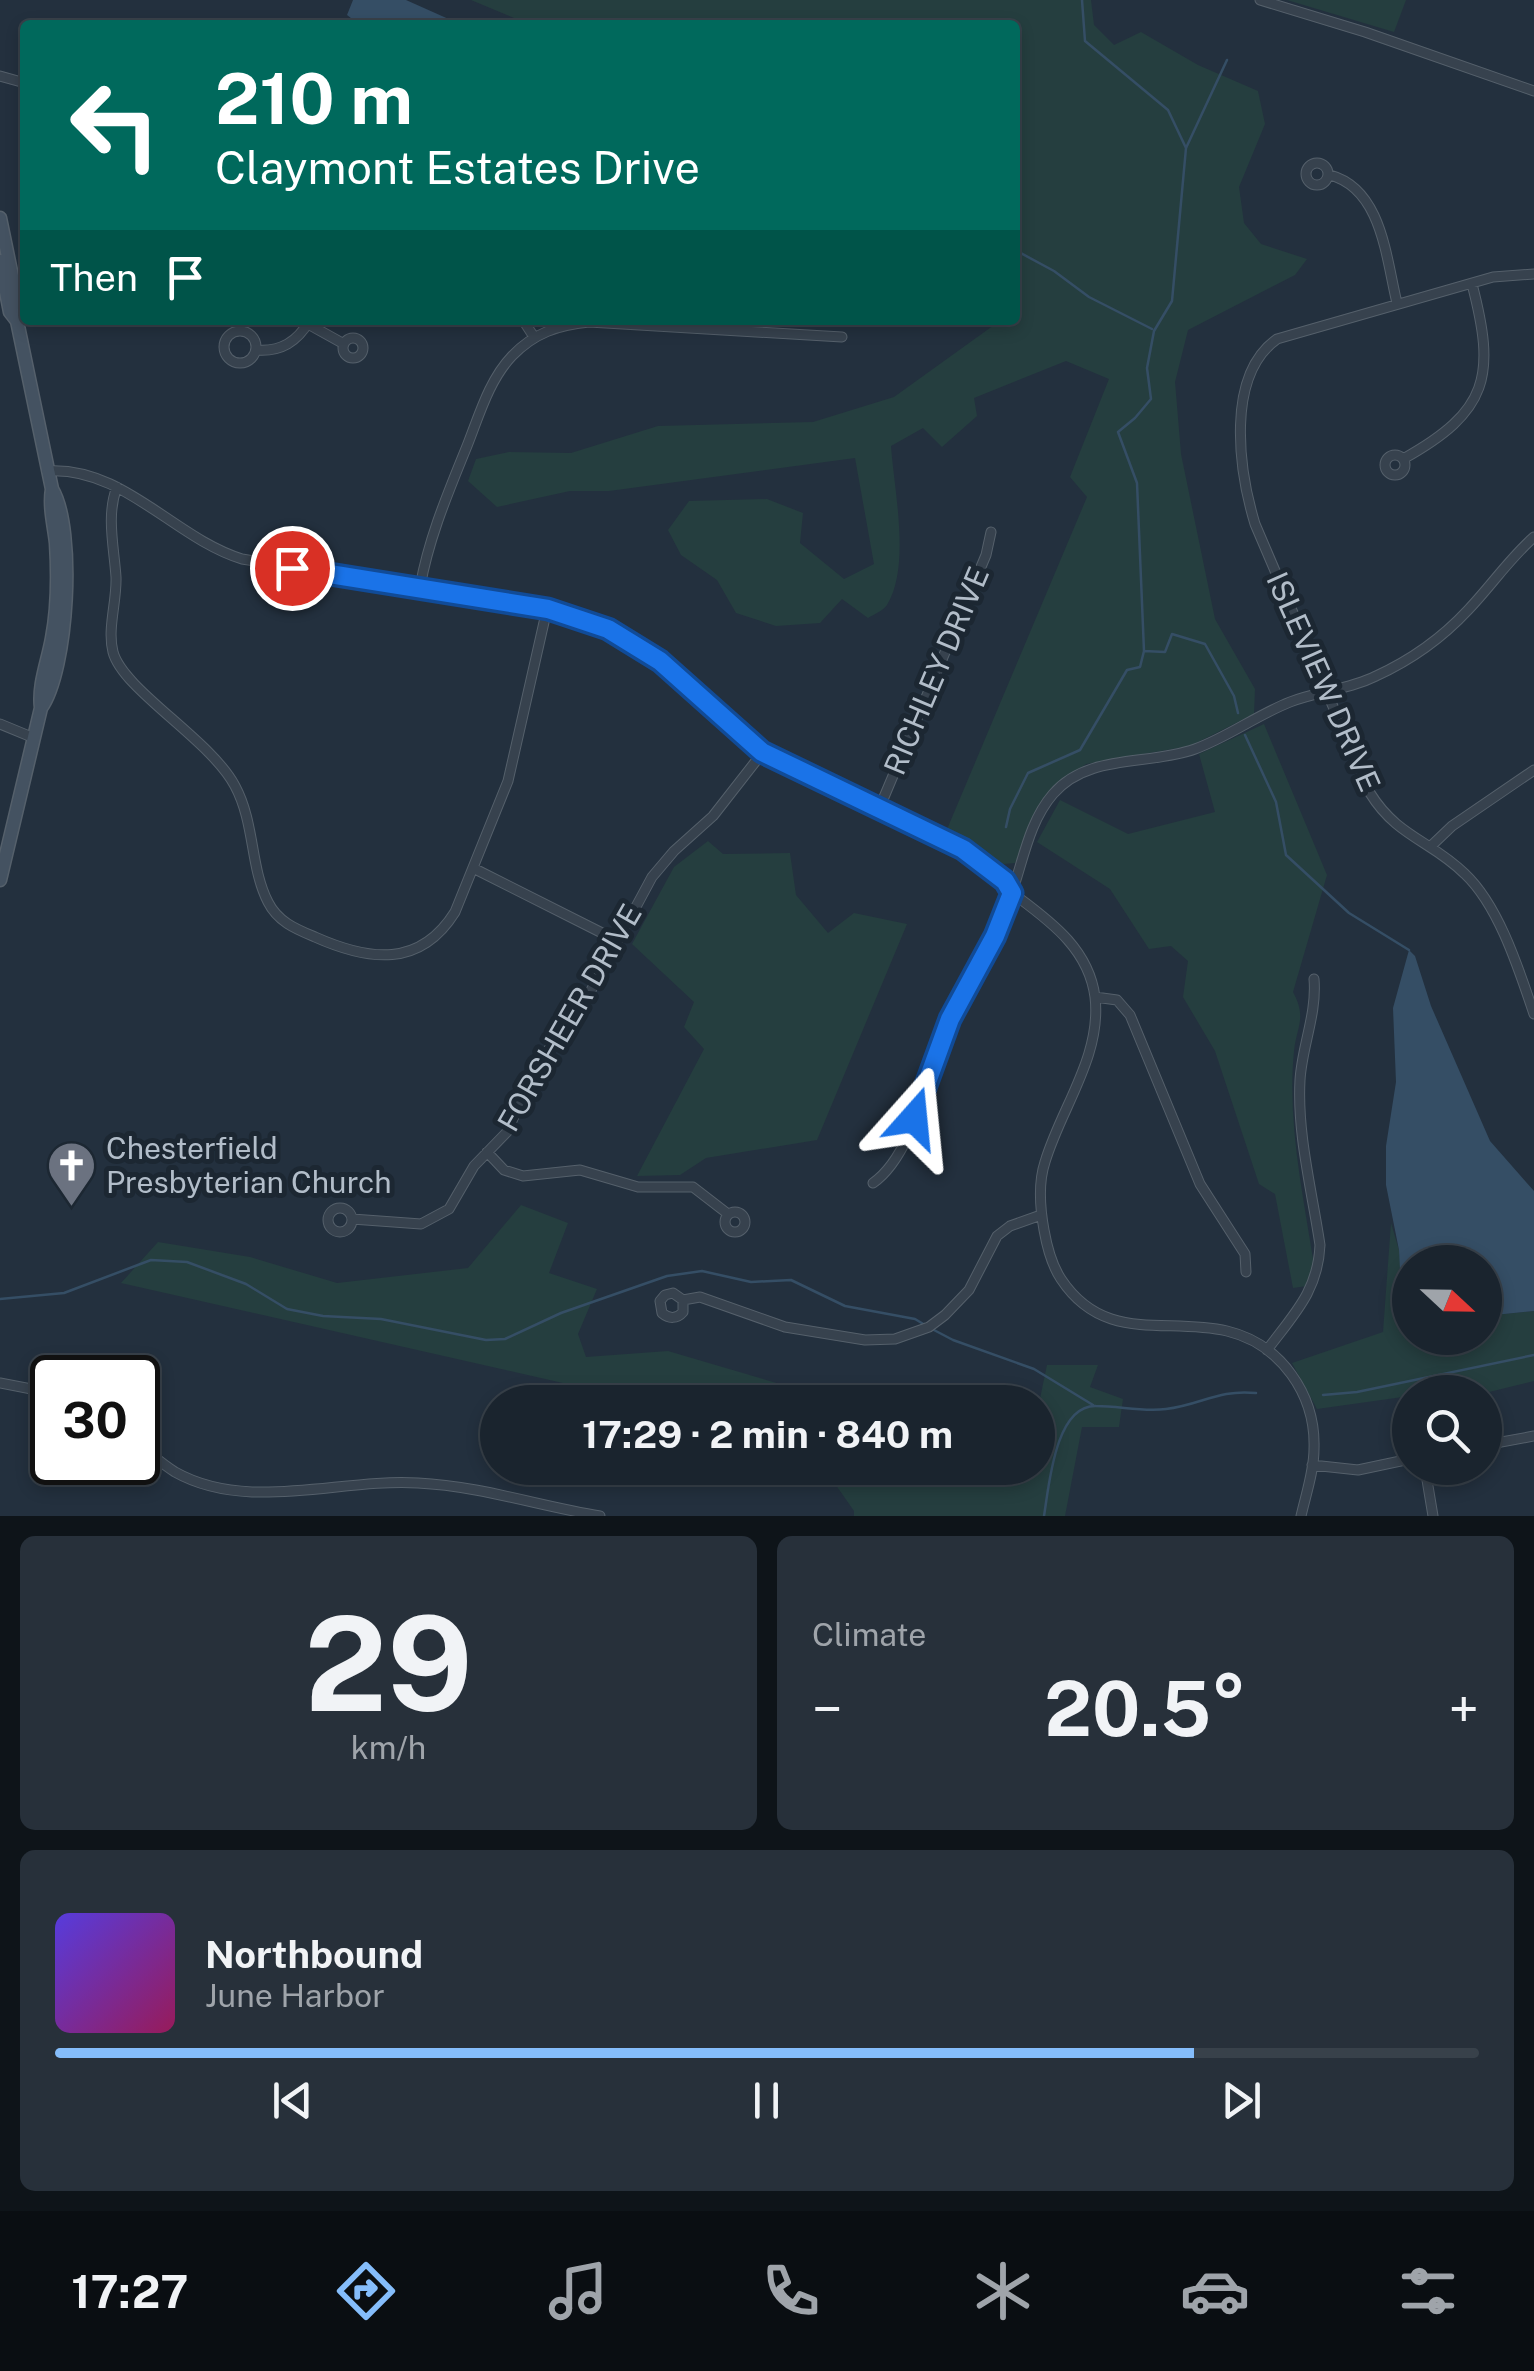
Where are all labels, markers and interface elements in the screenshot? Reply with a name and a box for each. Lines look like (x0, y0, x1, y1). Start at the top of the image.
text: 210 m (215, 57, 413, 140)
icon: left (50, 60, 180, 190)
text: Claymont Estates Drive (215, 141, 700, 194)
icon: arrive (158, 250, 213, 305)
text: Then (50, 255, 138, 300)
pin (250, 526, 335, 611)
icon: arrive (265, 541, 320, 596)
street label: RICHLEY DRIVE (876, 561, 996, 780)
street label: ISLEVIEW DRIVE (1259, 566, 1388, 797)
street label: FORSHEER DRIVE (490, 898, 649, 1137)
position arrow (862, 1066, 966, 1170)
place label: Chesterfield Presbyterian Church (106, 1130, 392, 1200)
church icon: Chesterfield Presbyterian Church (45, 1140, 97, 1208)
north arrow (1392, 1245, 1502, 1355)
map controls (1392, 1245, 1502, 1485)
speed limit sign: 30 (30, 1355, 160, 1485)
button: search (1392, 1375, 1502, 1485)
text: 17:29 · 2 min · 840 m (582, 1412, 953, 1457)
text: 29 (304, 1588, 473, 1740)
text: Climate (812, 1616, 926, 1653)
text: 20.5° (1044, 1665, 1247, 1753)
text: − (812, 1677, 843, 1741)
text: + (1448, 1677, 1479, 1741)
text: km/h (351, 1729, 426, 1766)
text: Northbound (205, 1932, 423, 1977)
text: June Harbor (205, 1977, 385, 2014)
icon: previous (265, 2073, 320, 2128)
icon: pause (739, 2073, 794, 2128)
icon: next (1214, 2073, 1269, 2128)
icon: directions (331, 2256, 401, 2326)
icon: music (543, 2256, 613, 2326)
icon: phone (756, 2256, 826, 2326)
icon: climate (968, 2256, 1038, 2326)
icon: car (1180, 2256, 1250, 2326)
icon: filters (1393, 2256, 1463, 2326)
text: 17:27 (71, 2265, 188, 2318)

